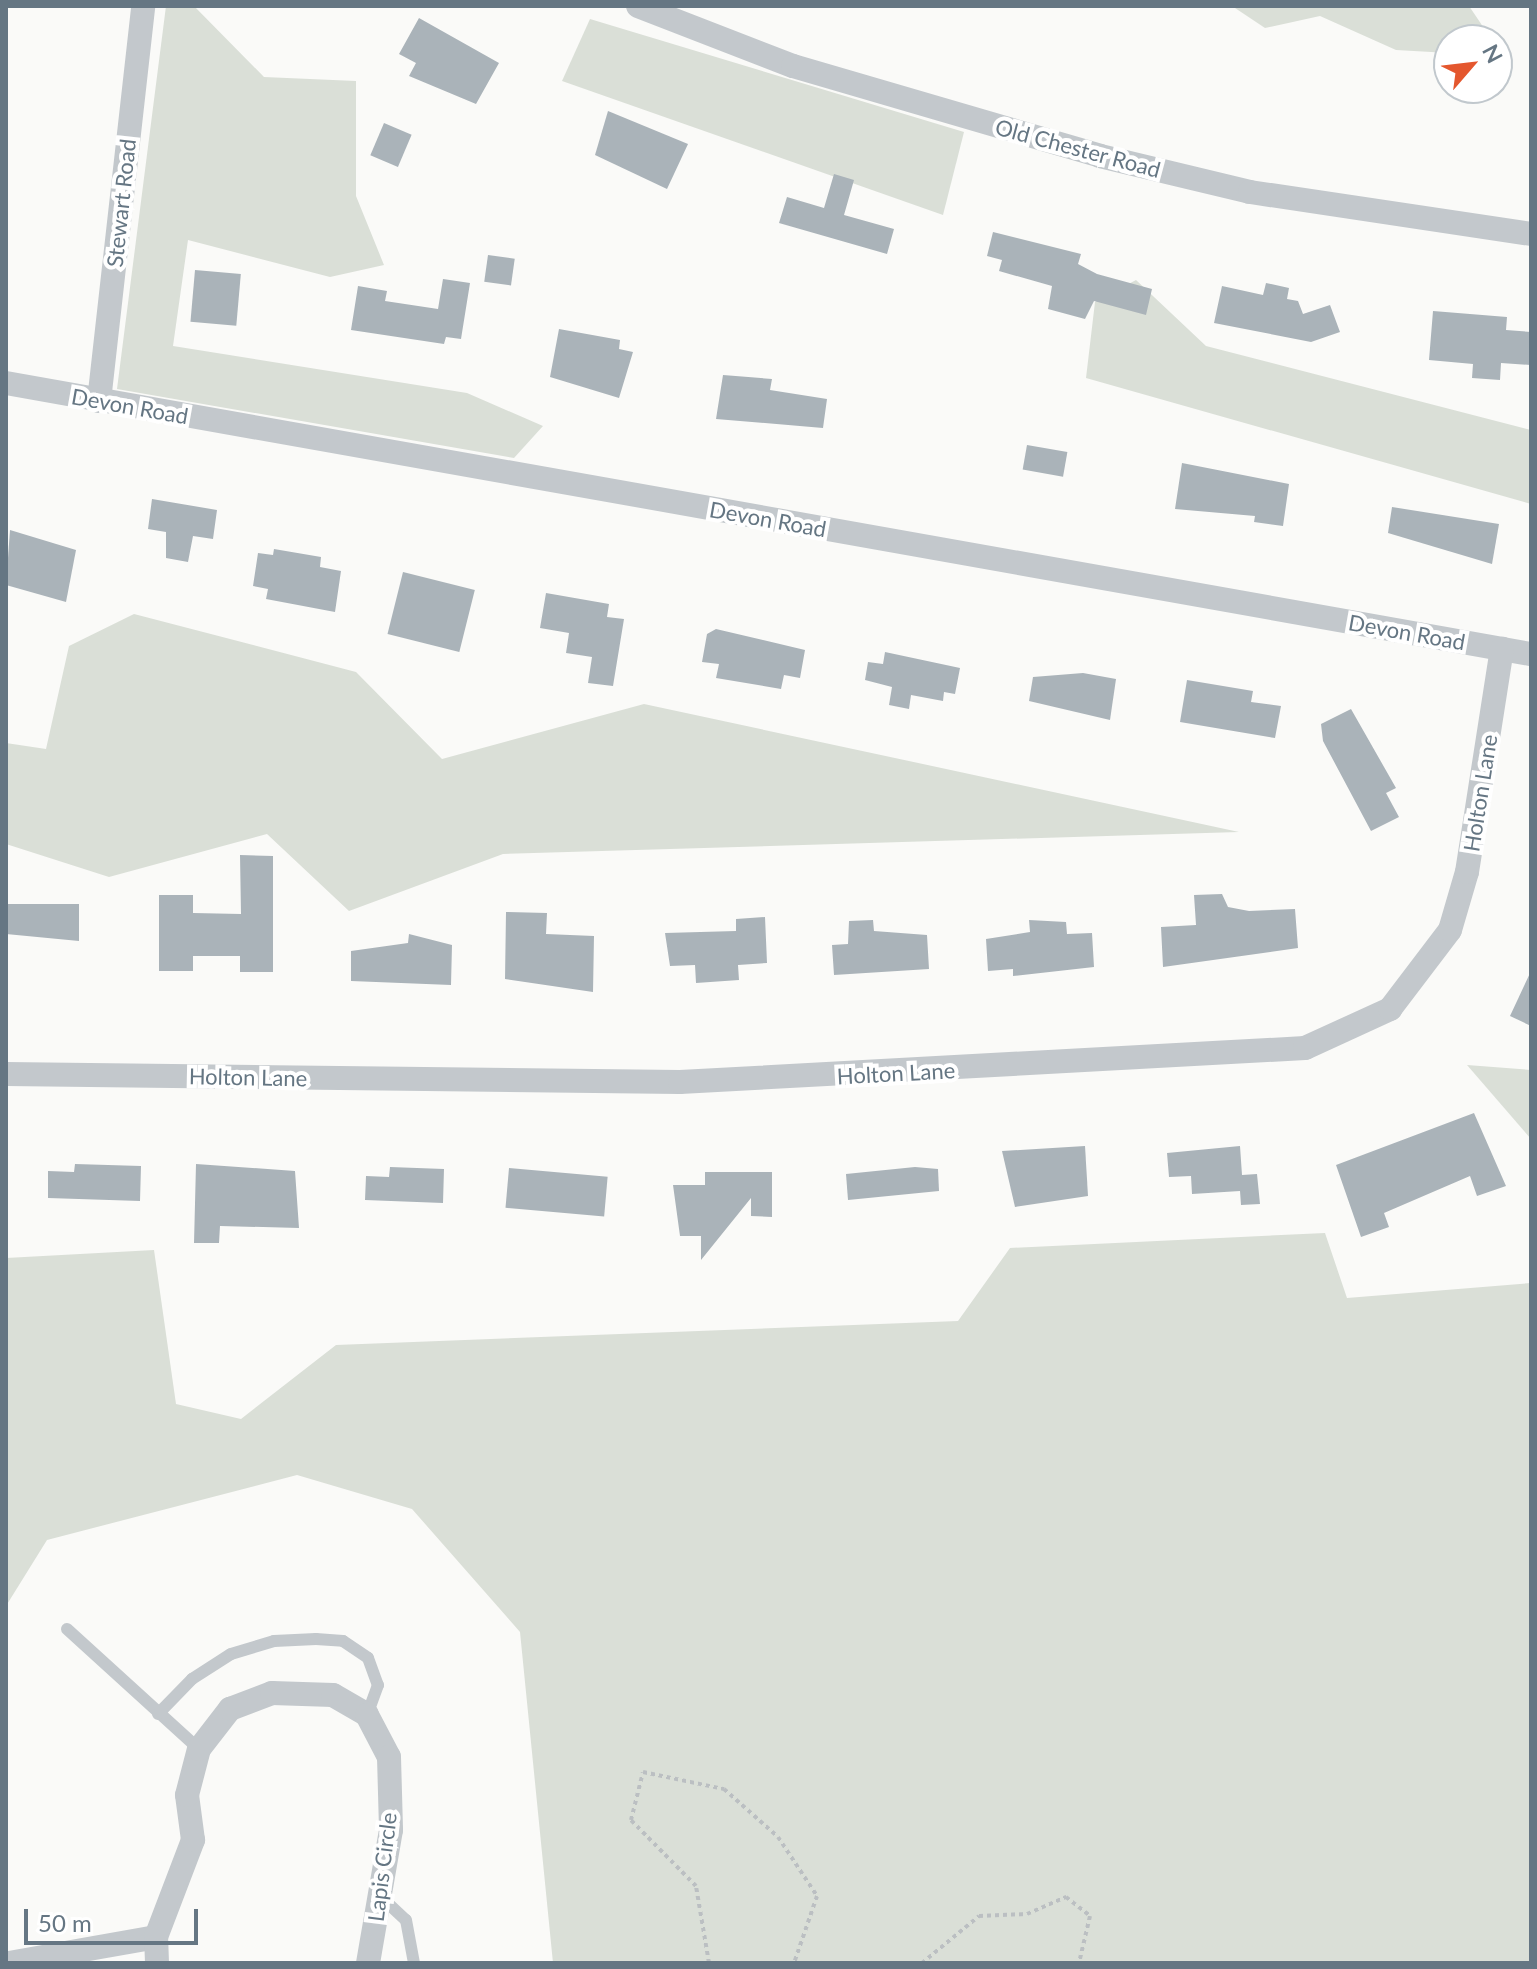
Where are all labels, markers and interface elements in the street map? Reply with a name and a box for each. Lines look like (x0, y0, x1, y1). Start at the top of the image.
north arrow (1433, 24, 1513, 104)
text: N (1477, 40, 1509, 67)
street label: Old Chester Road (992, 113, 1164, 183)
street label: Stewart Road (101, 137, 141, 269)
street label: Devon Road (70, 383, 190, 429)
street label: Devon Road (708, 496, 828, 542)
street label: Devon Road (1347, 609, 1467, 655)
street label: Holton Lane (1458, 732, 1502, 854)
street label: Holton Lane (836, 1057, 956, 1089)
street label: Holton Lane (189, 1063, 307, 1091)
street label: Lapis Circle (362, 1811, 402, 1923)
scale bar (28, 1893, 202, 1943)
text: 50 m (38, 1908, 92, 1937)

